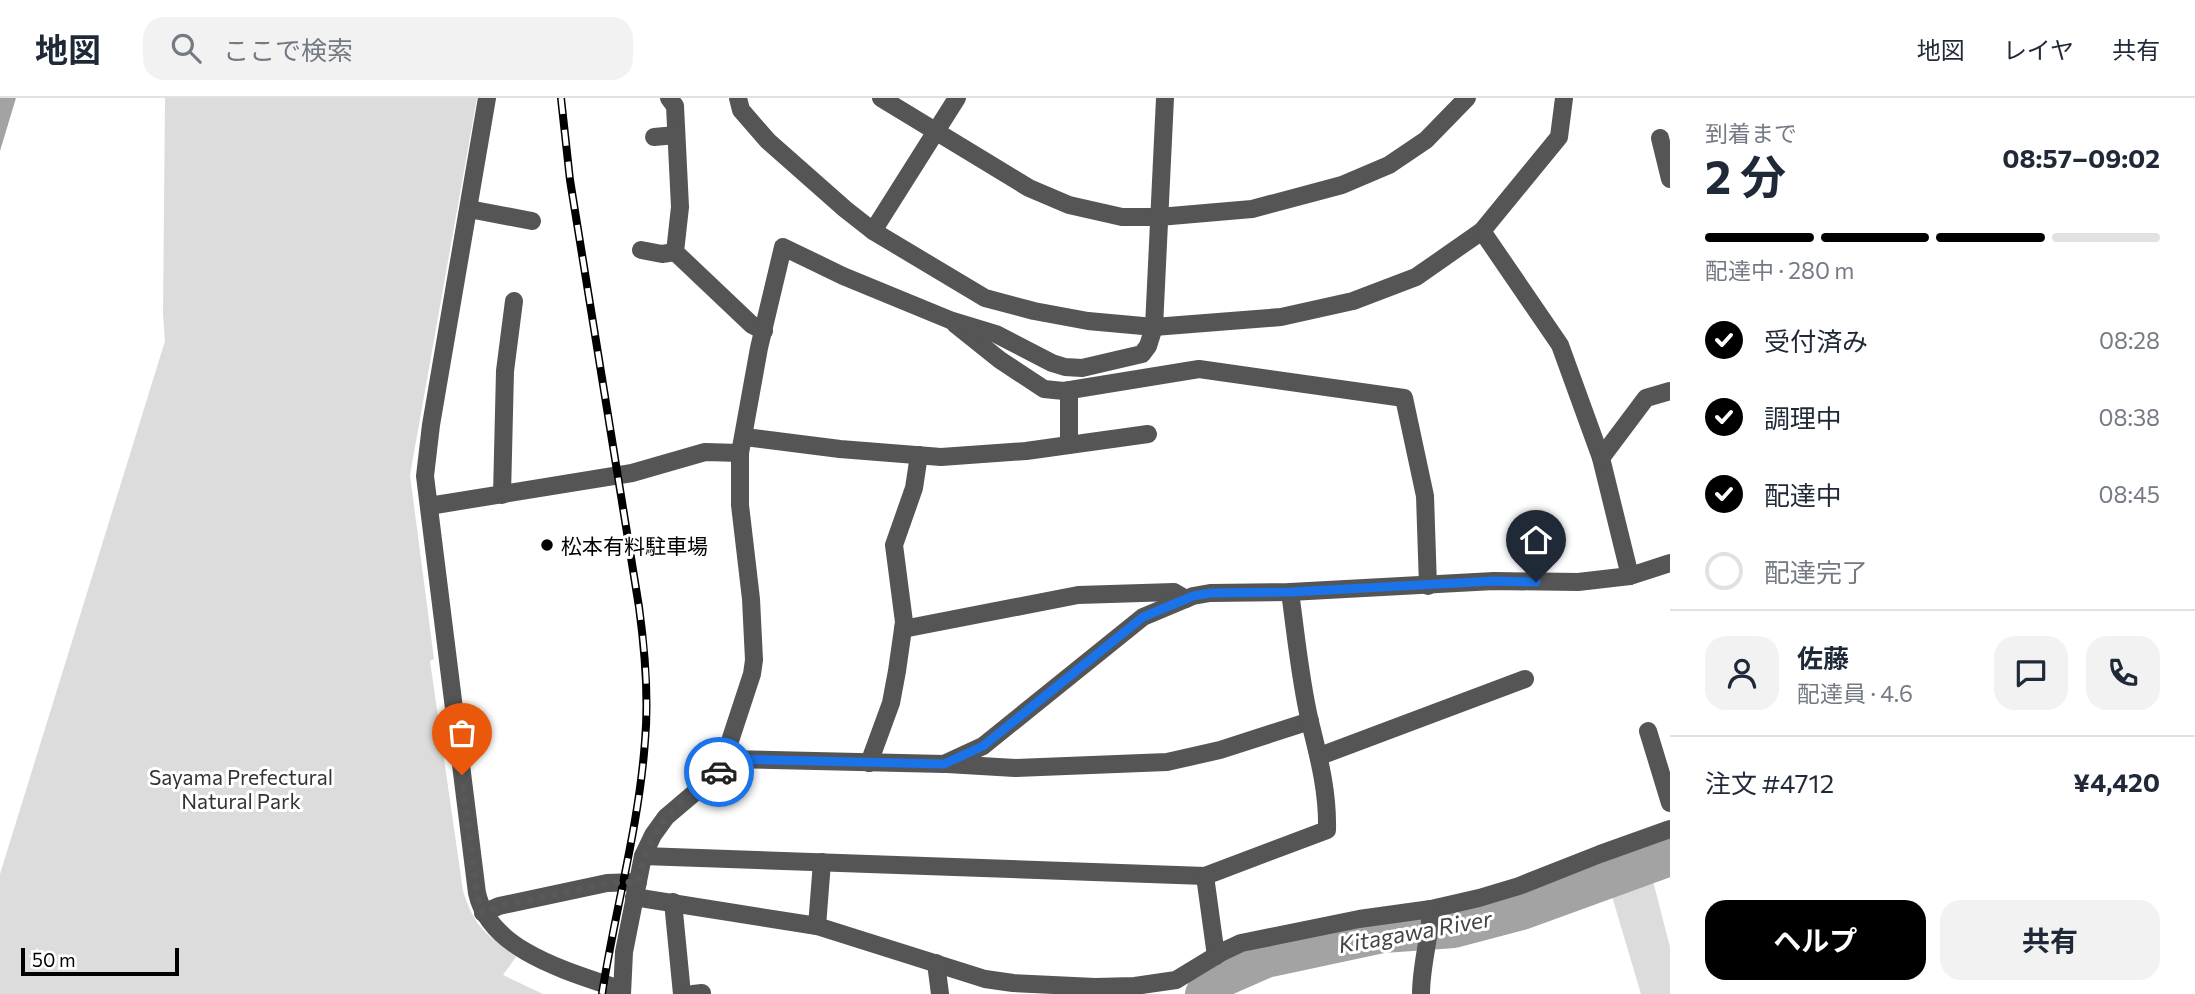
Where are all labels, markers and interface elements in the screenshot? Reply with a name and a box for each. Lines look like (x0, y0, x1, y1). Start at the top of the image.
search box (143, 17, 633, 80)
text: 地図 (35, 28, 101, 69)
icon: search (167, 29, 205, 67)
text: ここで検索 (223, 34, 353, 65)
text: 地図 (1917, 35, 1965, 64)
text: レイヤ (2003, 35, 2074, 64)
text: 共有 (2112, 35, 2160, 64)
text: 到着まで (1705, 119, 1797, 147)
text: 08:57–09:02 (2002, 142, 2160, 173)
text: 2 分 (1705, 147, 1786, 203)
text: 配達中 · 280 m (1705, 256, 1854, 284)
icon: check (1705, 321, 1743, 359)
text: 受付済み (1764, 325, 1868, 356)
text: 08:28 (2099, 326, 2160, 354)
icon: check (1705, 398, 1743, 436)
text: 調理中 (1764, 402, 1842, 433)
text: 08:38 (2099, 403, 2160, 431)
icon: check (1705, 475, 1743, 513)
text: 配達中 (1764, 479, 1842, 510)
text: 08:45 (2099, 480, 2160, 508)
pin (1506, 510, 1566, 582)
icon: home (1517, 521, 1555, 559)
place label: 松本有料駐車場 (561, 533, 708, 558)
marker: 松本有料駐車場 (539, 537, 555, 553)
text: 配達完了 (1764, 556, 1868, 587)
button: person (1705, 636, 1779, 710)
button: chat (1994, 636, 2068, 710)
button: phone (2086, 636, 2160, 710)
text: 佐藤 (1797, 642, 1849, 673)
text: 配達員 · 4.6 (1797, 679, 1913, 707)
pin (432, 703, 492, 775)
icon: bag (443, 714, 481, 752)
courier (684, 737, 754, 807)
icon: car (700, 753, 738, 791)
park label: Sayama Prefectural Natural Park (149, 764, 333, 813)
text: ¥4,420 (2073, 766, 2160, 797)
text: 注文 #4712 (1705, 767, 1834, 798)
button: ヘルプ (1705, 900, 1926, 980)
button: 共有 (1940, 900, 2160, 980)
water label: Kitagawa River (1336, 904, 1495, 958)
scale bar (21, 945, 178, 977)
text: 50 m (32, 948, 76, 971)

